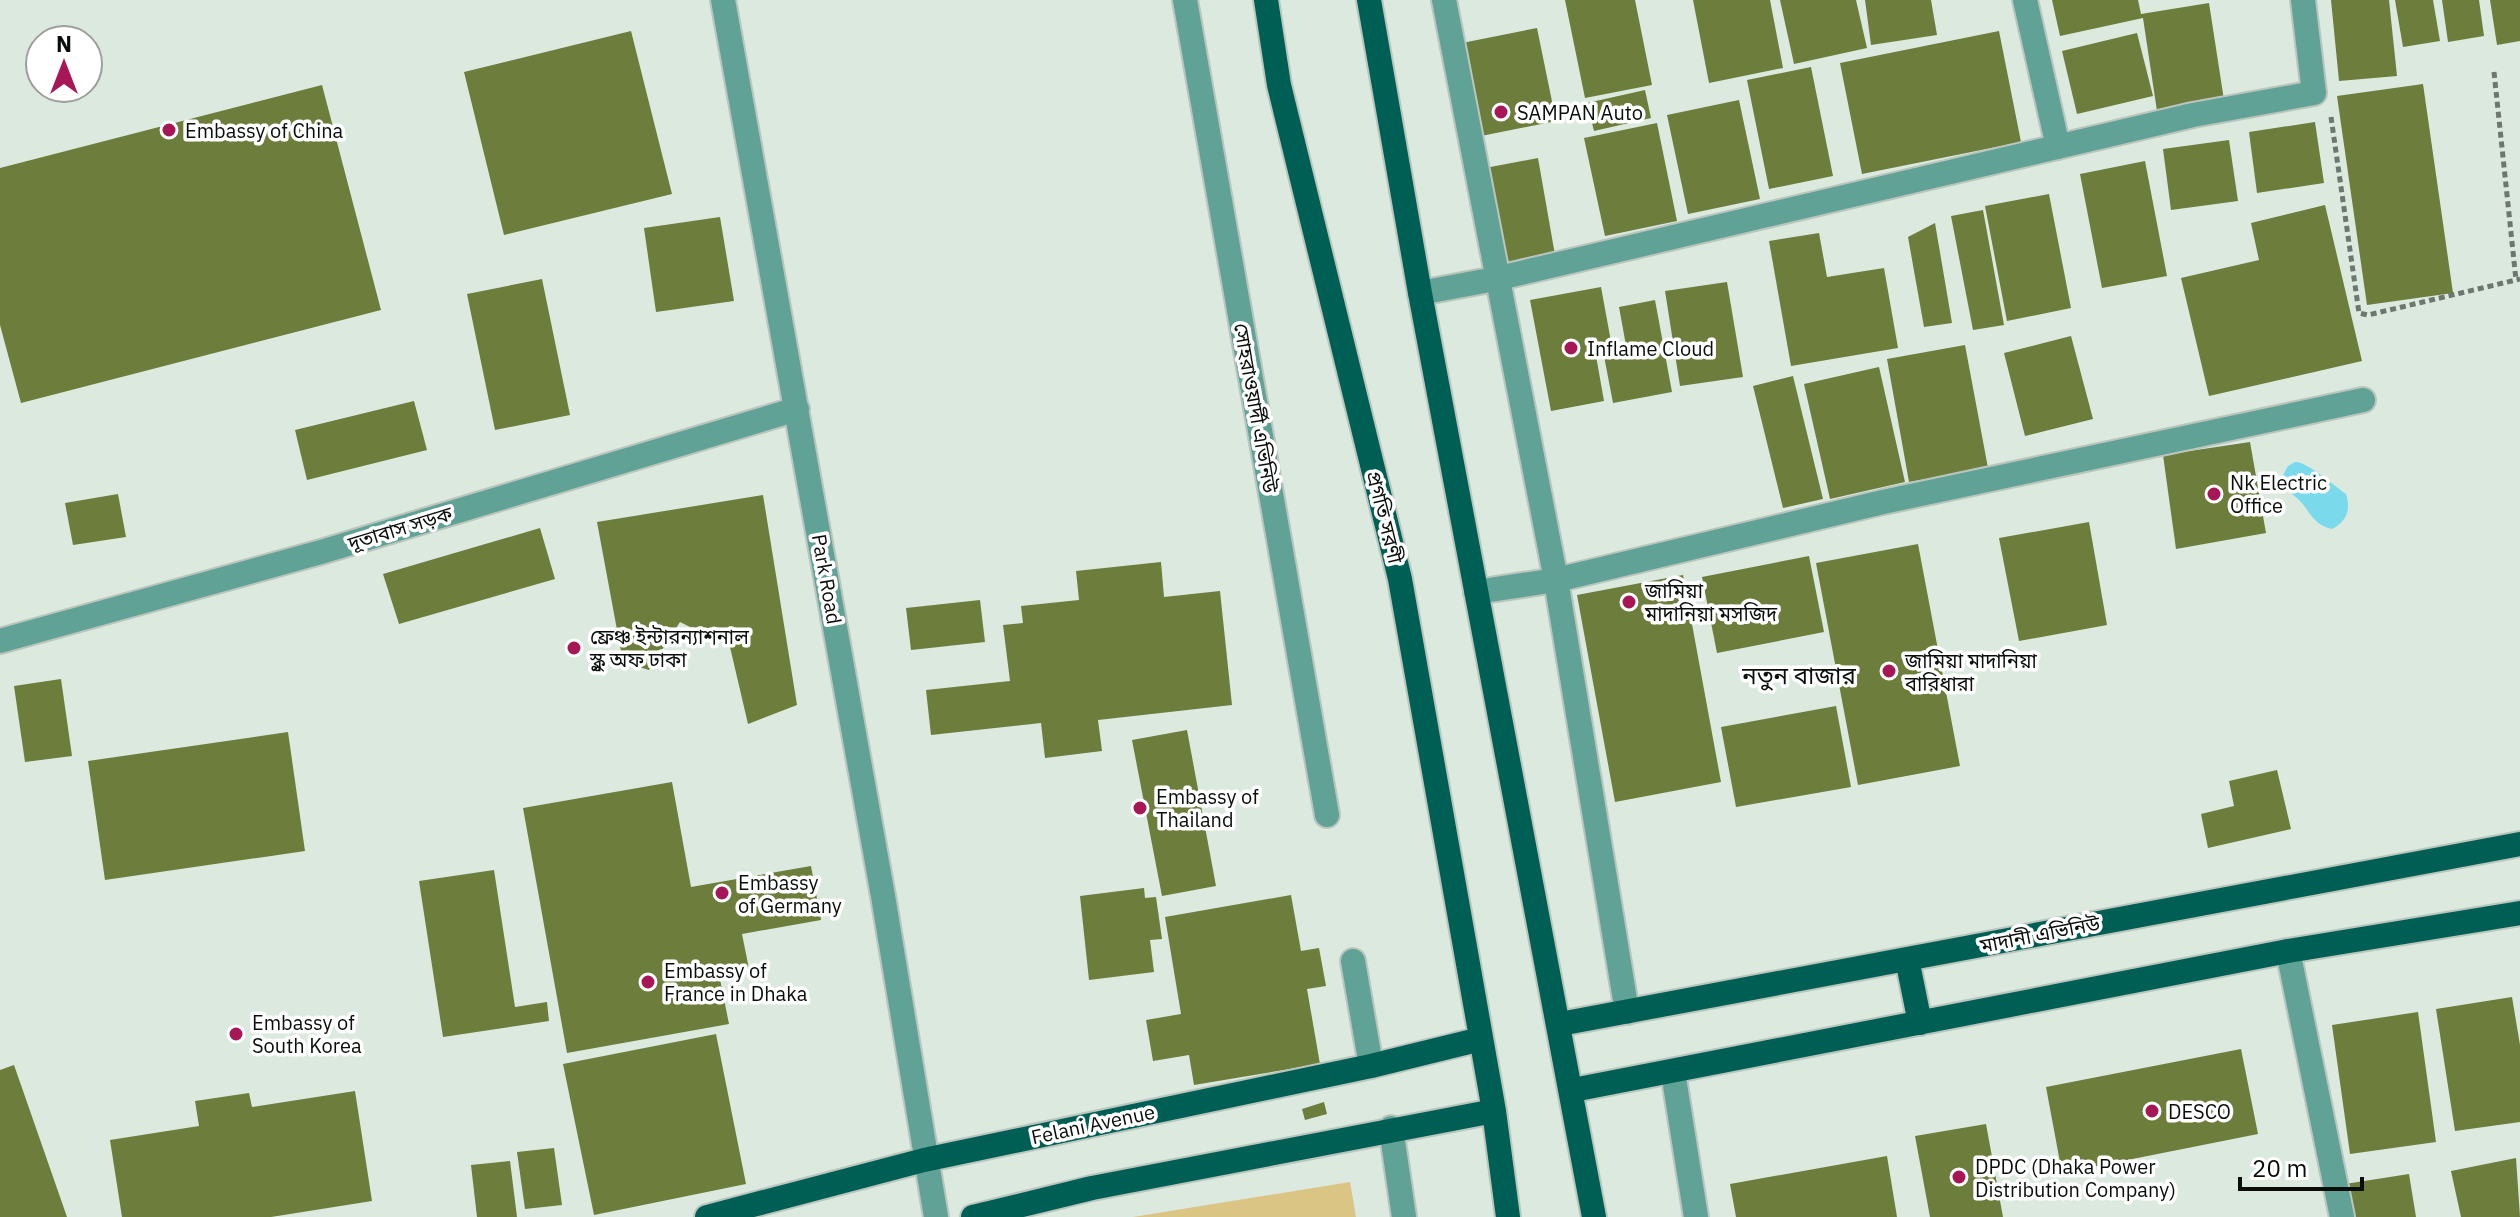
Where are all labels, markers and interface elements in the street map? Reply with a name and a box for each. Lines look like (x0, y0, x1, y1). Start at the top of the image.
north arrow (24, 24, 104, 104)
text: N (56, 29, 72, 58)
place label: SAMPAN Auto (1517, 99, 1643, 126)
marker: SAMPAN Auto (1492, 103, 1510, 121)
place label: Embassy of China (185, 117, 344, 144)
marker: Embassy of China (160, 121, 178, 139)
street label: সোহরাওয়ার্দী এভিনিউ (1228, 321, 1284, 496)
place label: Inflame Cloud (1587, 335, 1714, 362)
marker: Inflame Cloud (1562, 339, 1580, 357)
street label: প্রগতি সরণী (1360, 468, 1410, 567)
place label: Nk Electric Office (2230, 469, 2327, 519)
marker: Nk Electric Office (2205, 485, 2223, 503)
street label: দূতাবাস সড়ক (344, 499, 456, 557)
street label: Park Road (806, 532, 848, 626)
place label: জামিয়া মাদানিয়া মসজিদ (1644, 577, 1778, 627)
marker: জামিয়া মাদানিয়া মসজিদ (1620, 593, 1638, 611)
place label: ফ্রেঞ্চ ইন্টারন্যাশনাল স্কুল অফ ঢাকা (589, 623, 749, 673)
marker: ফ্রেঞ্চ ইন্টারন্যাশনাল স্কুল অফ ঢাকা (565, 639, 583, 657)
place label: জামিয়া মাদানিয়া বারিধারা (1904, 647, 2037, 697)
district label: নতুন বাজার (1741, 659, 1856, 691)
marker: জামিয়া মাদানিয়া বারিধারা (1880, 662, 1898, 680)
place label: Embassy of Thailand (1156, 783, 1259, 833)
marker: Embassy of Thailand (1131, 799, 1149, 817)
place label: Embassy of Germany (738, 869, 842, 919)
marker: Embassy of Germany (713, 884, 731, 902)
street label: মাদানী এভিনিউ (1977, 909, 2103, 959)
place label: Embassy of France in Dhaka (664, 957, 808, 1007)
marker: Embassy of France in Dhaka (639, 973, 657, 991)
place label: Embassy of South Korea (252, 1009, 362, 1059)
marker: Embassy of South Korea (227, 1025, 245, 1043)
street label: Felani Avenue (1029, 1098, 1157, 1150)
place label: DESCO (2168, 1098, 2231, 1125)
marker: DESCO (2143, 1102, 2161, 1120)
scale bar (2240, 1141, 2362, 1191)
text: 20 m (2252, 1152, 2307, 1184)
place label: DPDC (Dhaka Power Distribution Company) (1975, 1153, 2176, 1203)
marker: DPDC (Dhaka Power Distribution Company) (1950, 1168, 1968, 1186)

